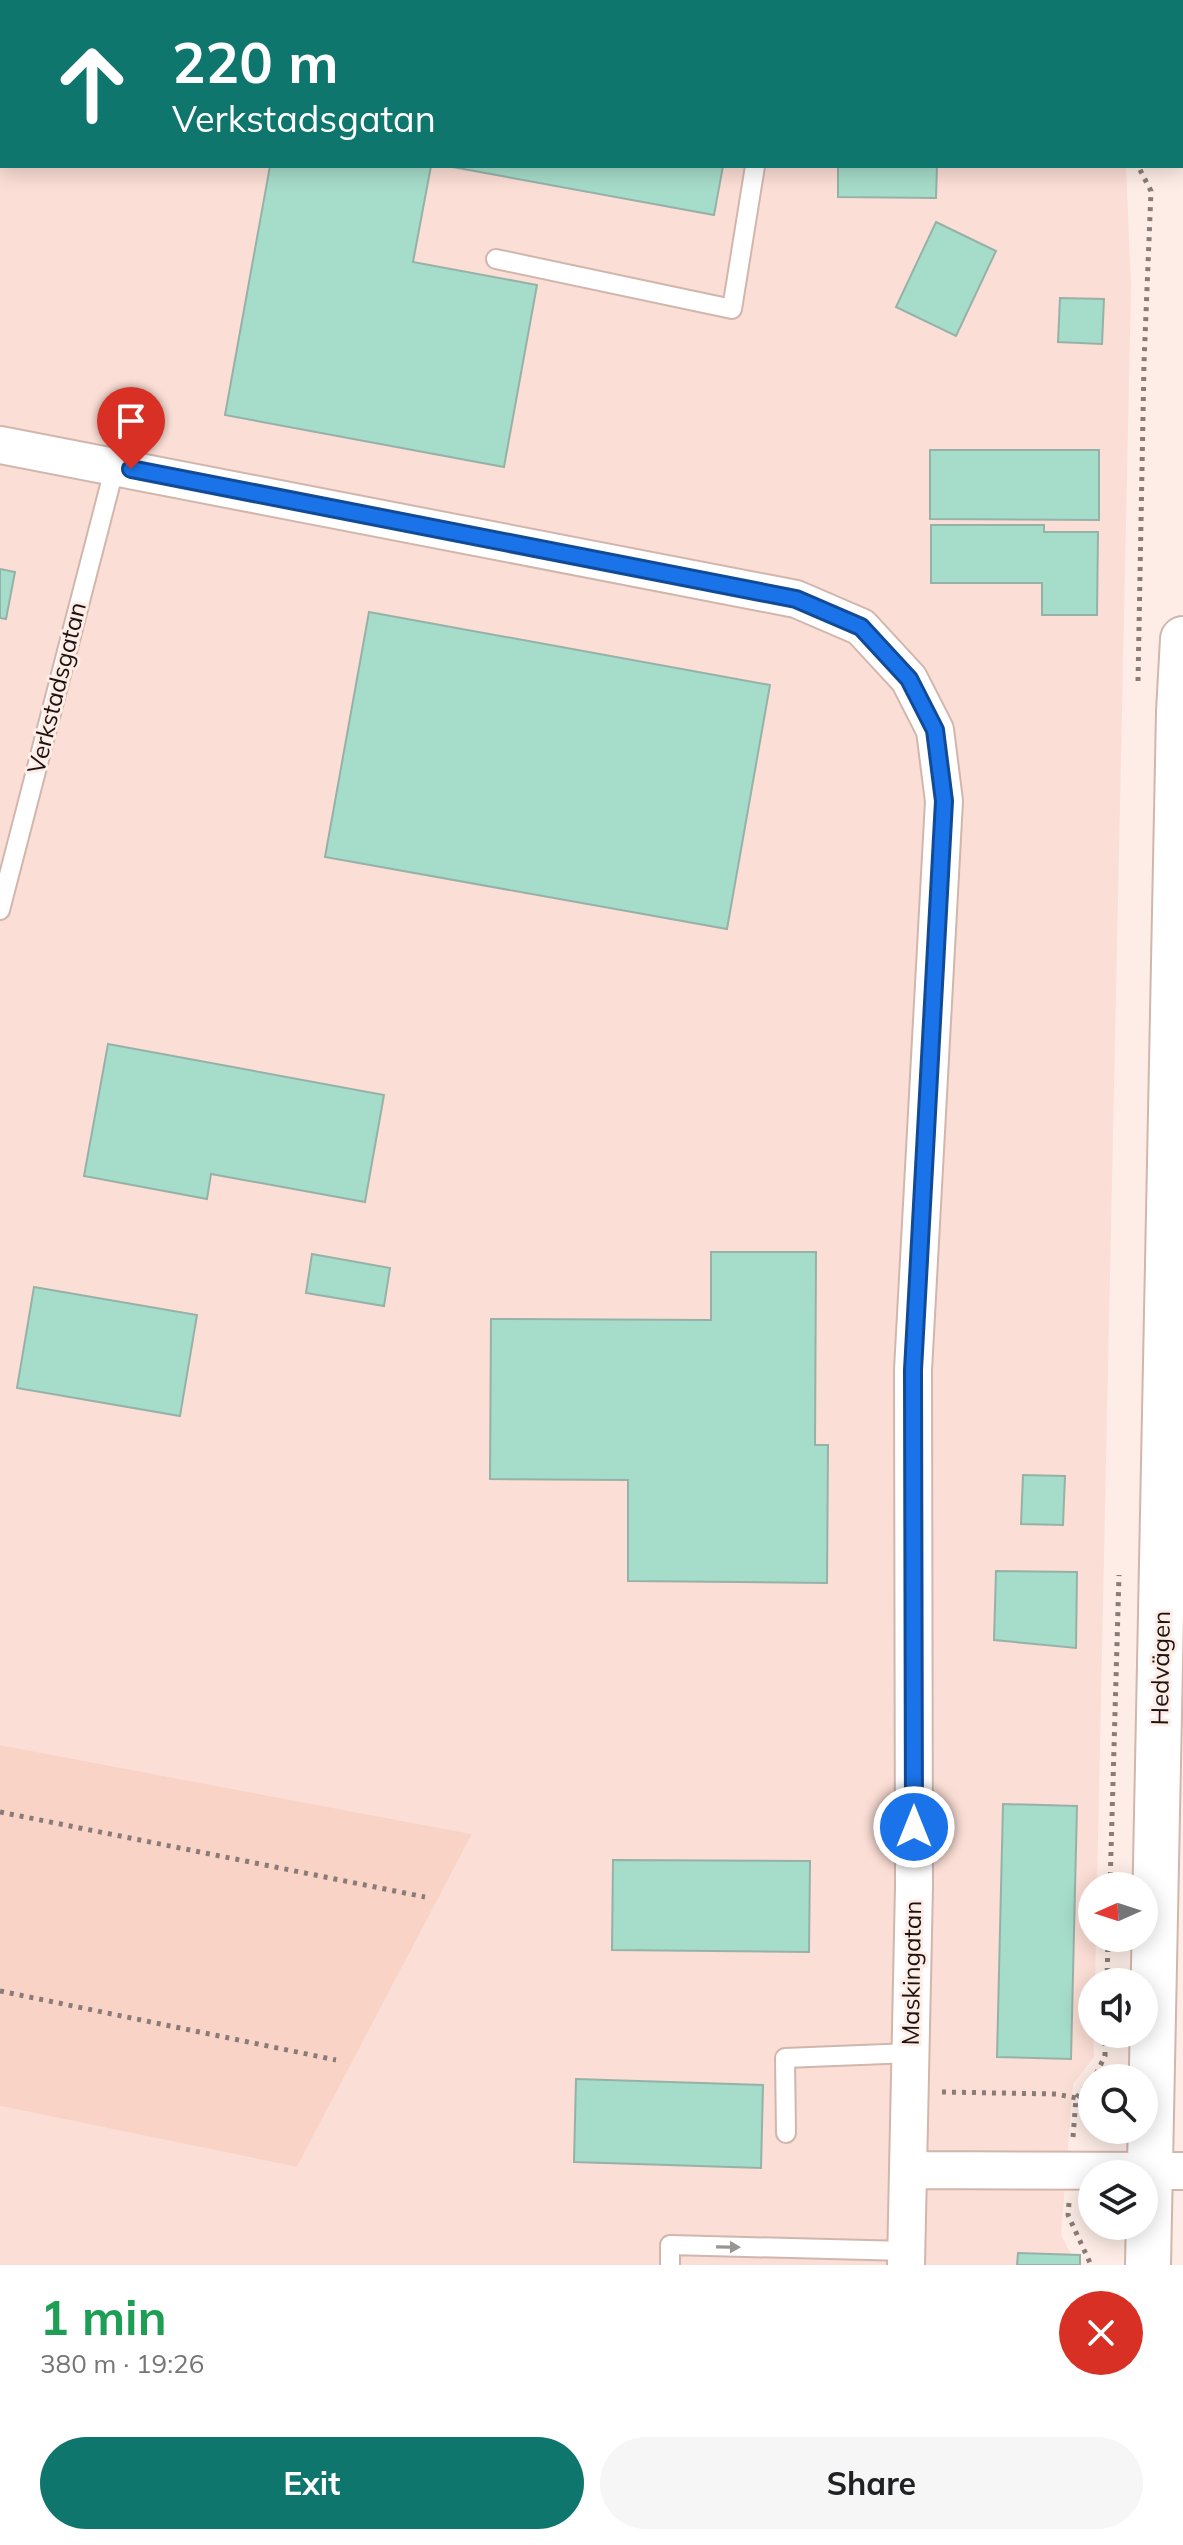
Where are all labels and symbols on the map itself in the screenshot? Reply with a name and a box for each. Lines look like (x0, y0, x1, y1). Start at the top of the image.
pin (97, 387, 165, 469)
street label: Verkstadsgatan (20, 599, 92, 777)
street label: Hedvägen (1144, 1610, 1176, 1726)
position arrow (872, 1785, 956, 1869)
north arrow (1078, 1872, 1158, 1952)
street label: Maskingatan (895, 1900, 927, 2046)
one-way arrow (716, 2240, 741, 2253)

